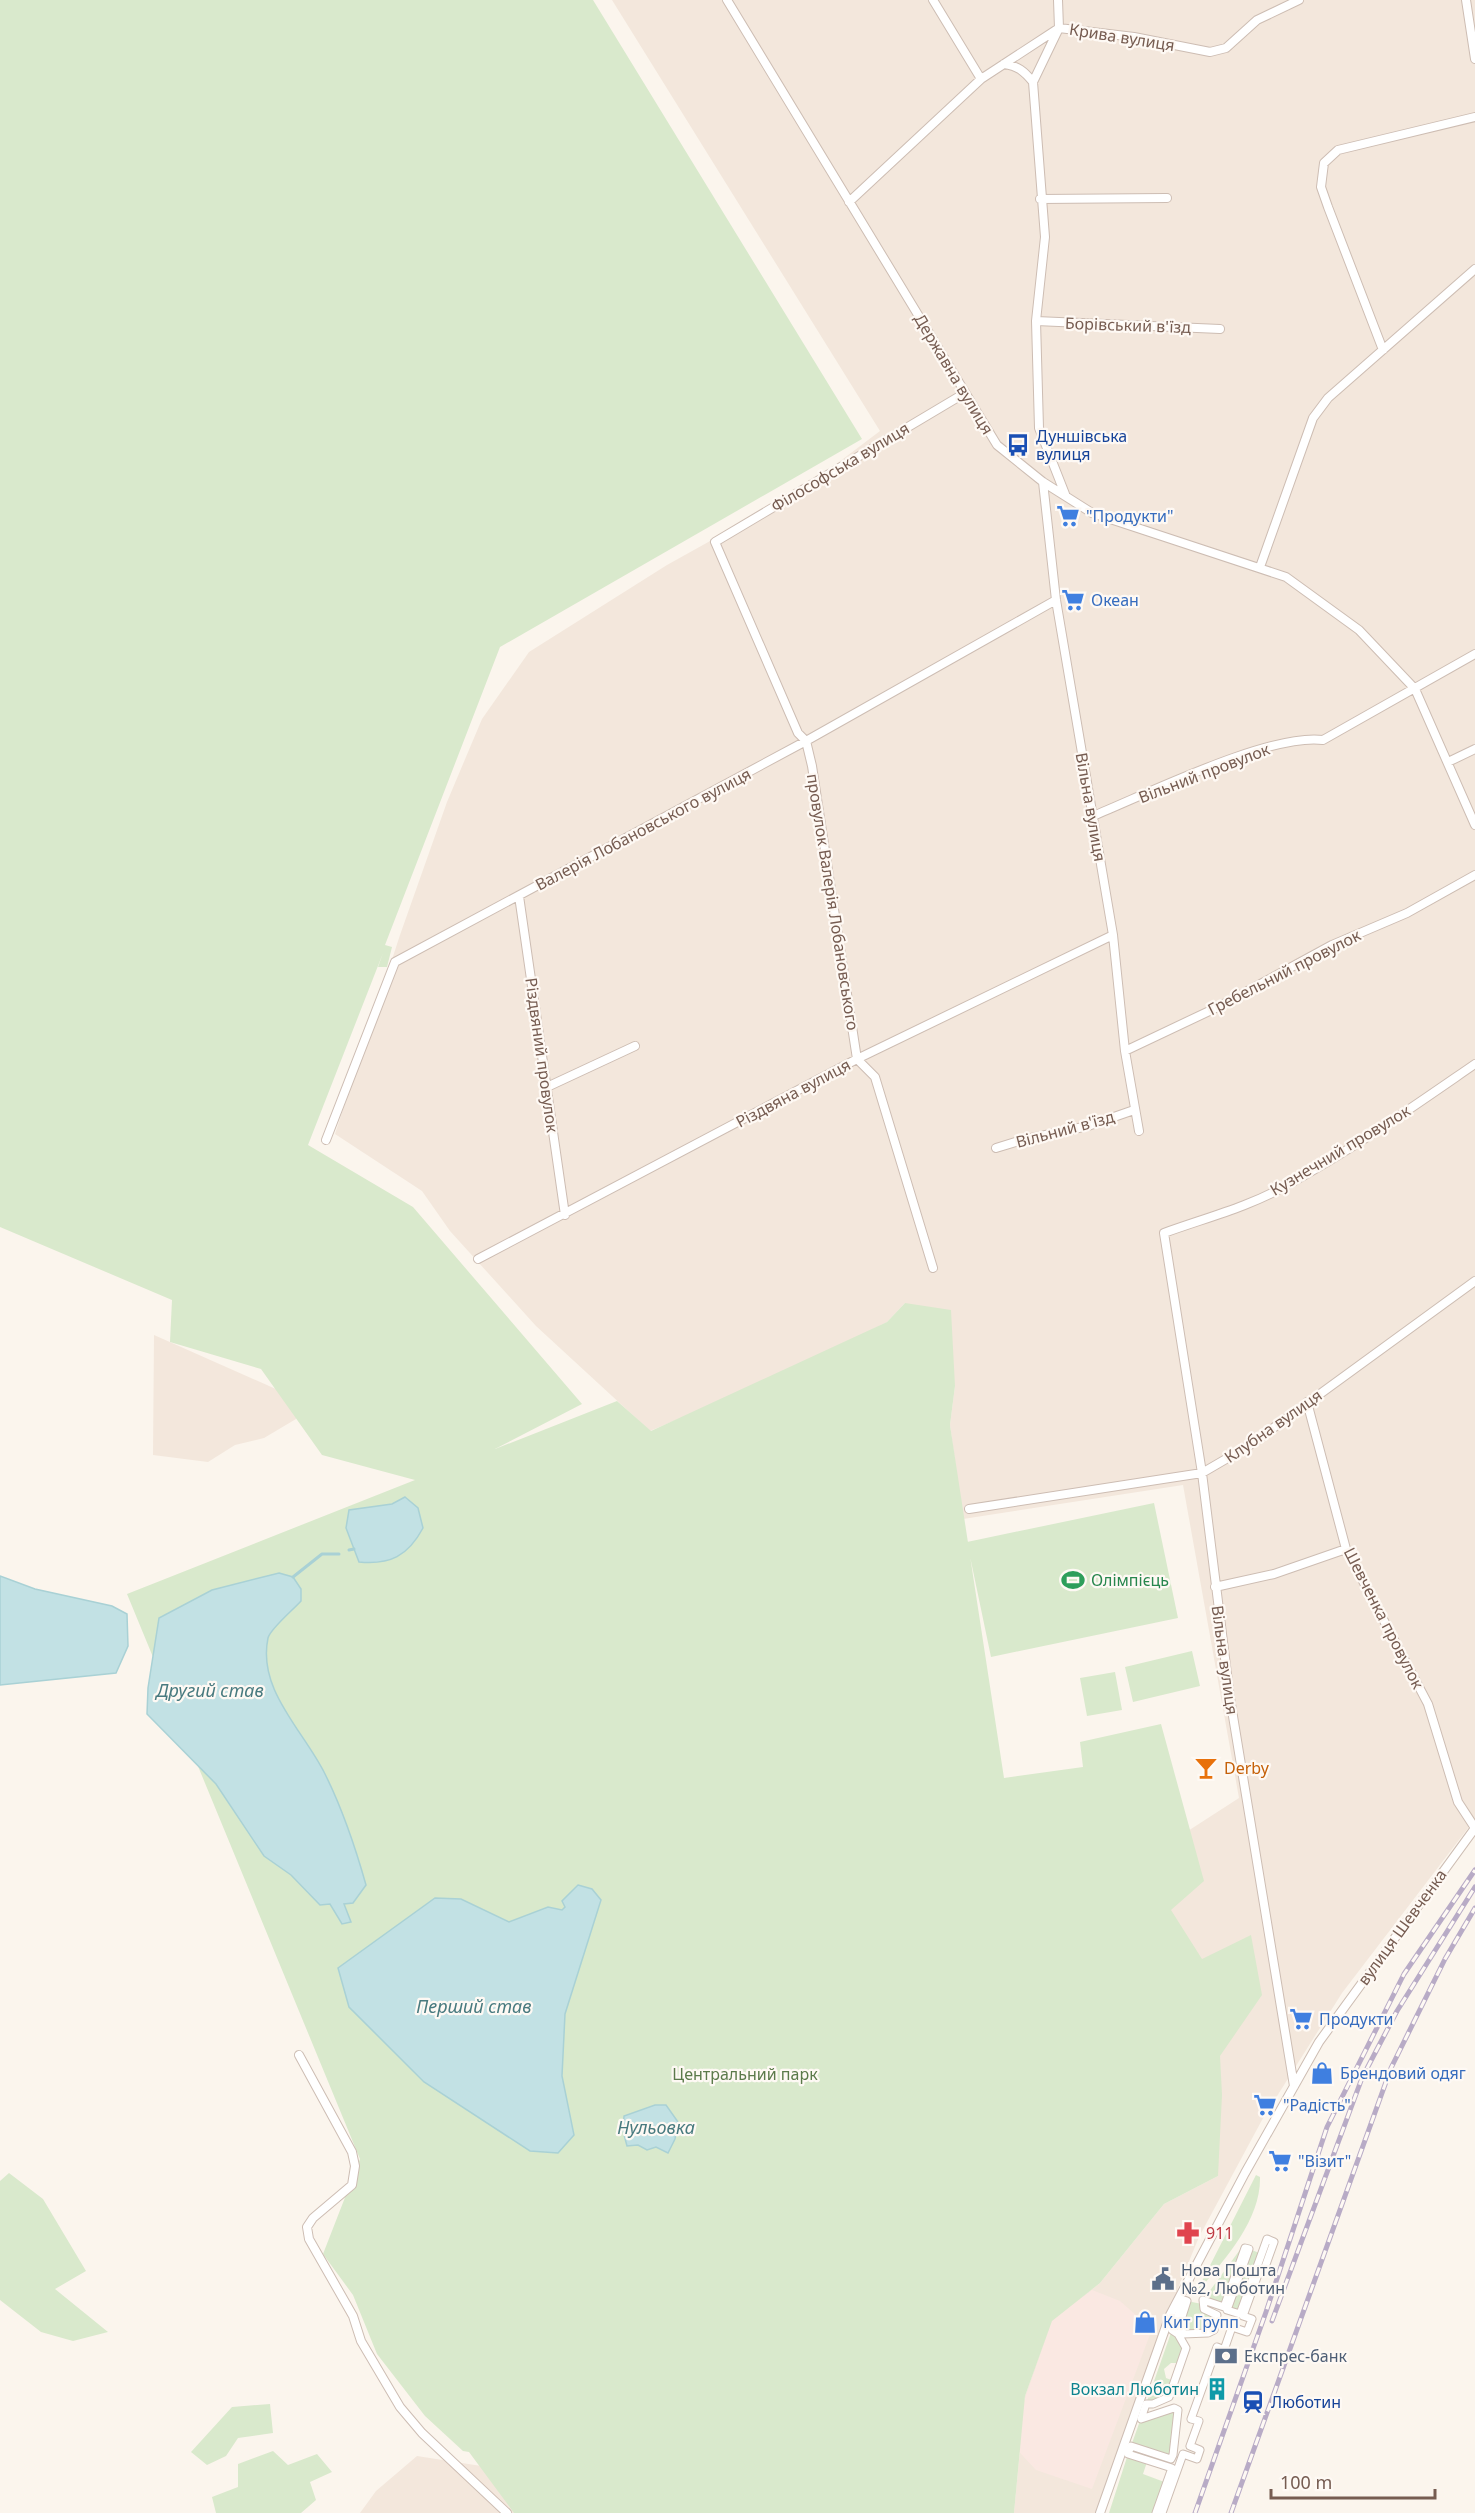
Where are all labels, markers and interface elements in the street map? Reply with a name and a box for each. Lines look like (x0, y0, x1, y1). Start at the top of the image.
street label: Крива вулиця (1068, 18, 1176, 56)
street label: Державна вулиця (909, 310, 999, 438)
street label: Борівський в'їзд (1065, 312, 1192, 338)
street label: Філософська вулиця (767, 417, 913, 517)
place label: Дуншівська вулиця (1036, 425, 1127, 465)
bus stop icon: Дуншівська вулиця (1005, 432, 1031, 458)
supermarket icon: "Продукти" (1055, 503, 1081, 529)
place label: "Продукти" (1086, 505, 1174, 527)
supermarket icon: Океан (1060, 587, 1086, 613)
place label: Океан (1091, 589, 1139, 611)
street label: Вільний провулок (1135, 738, 1273, 808)
street label: Вільна вулиця (1071, 751, 1111, 863)
street label: Валерія Лобановського вулиця (531, 763, 755, 895)
street label: провулок Валерія Лобановського (802, 772, 864, 1032)
street label: Гребельний провулок (1204, 924, 1365, 1020)
street label: Різдвяний провулок (520, 976, 564, 1134)
street label: Різдвяна вулиця (732, 1053, 854, 1133)
street label: Кузнечний провулок (1266, 1099, 1415, 1201)
street label: Вільний в'їзд (1013, 1105, 1117, 1153)
street label: Клубна вулиця (1220, 1384, 1326, 1468)
street label: Шевченка провулок (1339, 1543, 1429, 1693)
sports icon: Олімпієць (1060, 1567, 1086, 1593)
place label: Олімпієць (1091, 1569, 1169, 1591)
street label: Вільна вулиця (1206, 1604, 1244, 1716)
water label: Другий став (154, 1678, 264, 1702)
bar icon: Derby (1193, 1755, 1219, 1781)
place label: Derby (1224, 1757, 1270, 1779)
street label: вулиця Шевченка (1352, 1865, 1452, 1989)
water label: Перший став (416, 1994, 532, 2018)
supermarket icon: Продукти (1288, 2006, 1314, 2032)
place label: Продукти (1319, 2008, 1394, 2030)
shop icon: Брендовий одяг (1309, 2060, 1335, 2086)
place label: Брендовий одяг (1340, 2062, 1466, 2084)
park label: Центральний парк (672, 2063, 818, 2085)
supermarket icon: "Радість" (1252, 2092, 1278, 2118)
place label: "Радість" (1283, 2094, 1351, 2116)
water label: Нульовка (617, 2115, 695, 2139)
supermarket icon: "Візит" (1267, 2148, 1293, 2174)
place label: "Візит" (1298, 2150, 1351, 2172)
pharmacy icon: 911 (1175, 2220, 1201, 2246)
place label: 911 (1206, 2222, 1233, 2244)
place label: Нова Пошта №2, Люботин (1181, 2259, 1285, 2299)
public building icon: Нова Пошта №2, Люботин (1150, 2266, 1176, 2292)
shop icon: Кит Групп (1132, 2309, 1158, 2335)
place label: Кит Групп (1163, 2311, 1239, 2333)
bank icon: Експрес-банк (1213, 2343, 1239, 2369)
place label: Експрес-банк (1244, 2345, 1348, 2367)
building icon: Вокзал Люботин (1204, 2376, 1230, 2402)
place label: Вокзал Люботин (1070, 2378, 1199, 2400)
station icon: Люботин (1240, 2389, 1266, 2415)
place label: Люботин (1271, 2391, 1341, 2413)
scale bar (1271, 2462, 1434, 2500)
text: 100 m (1280, 2470, 1332, 2494)

